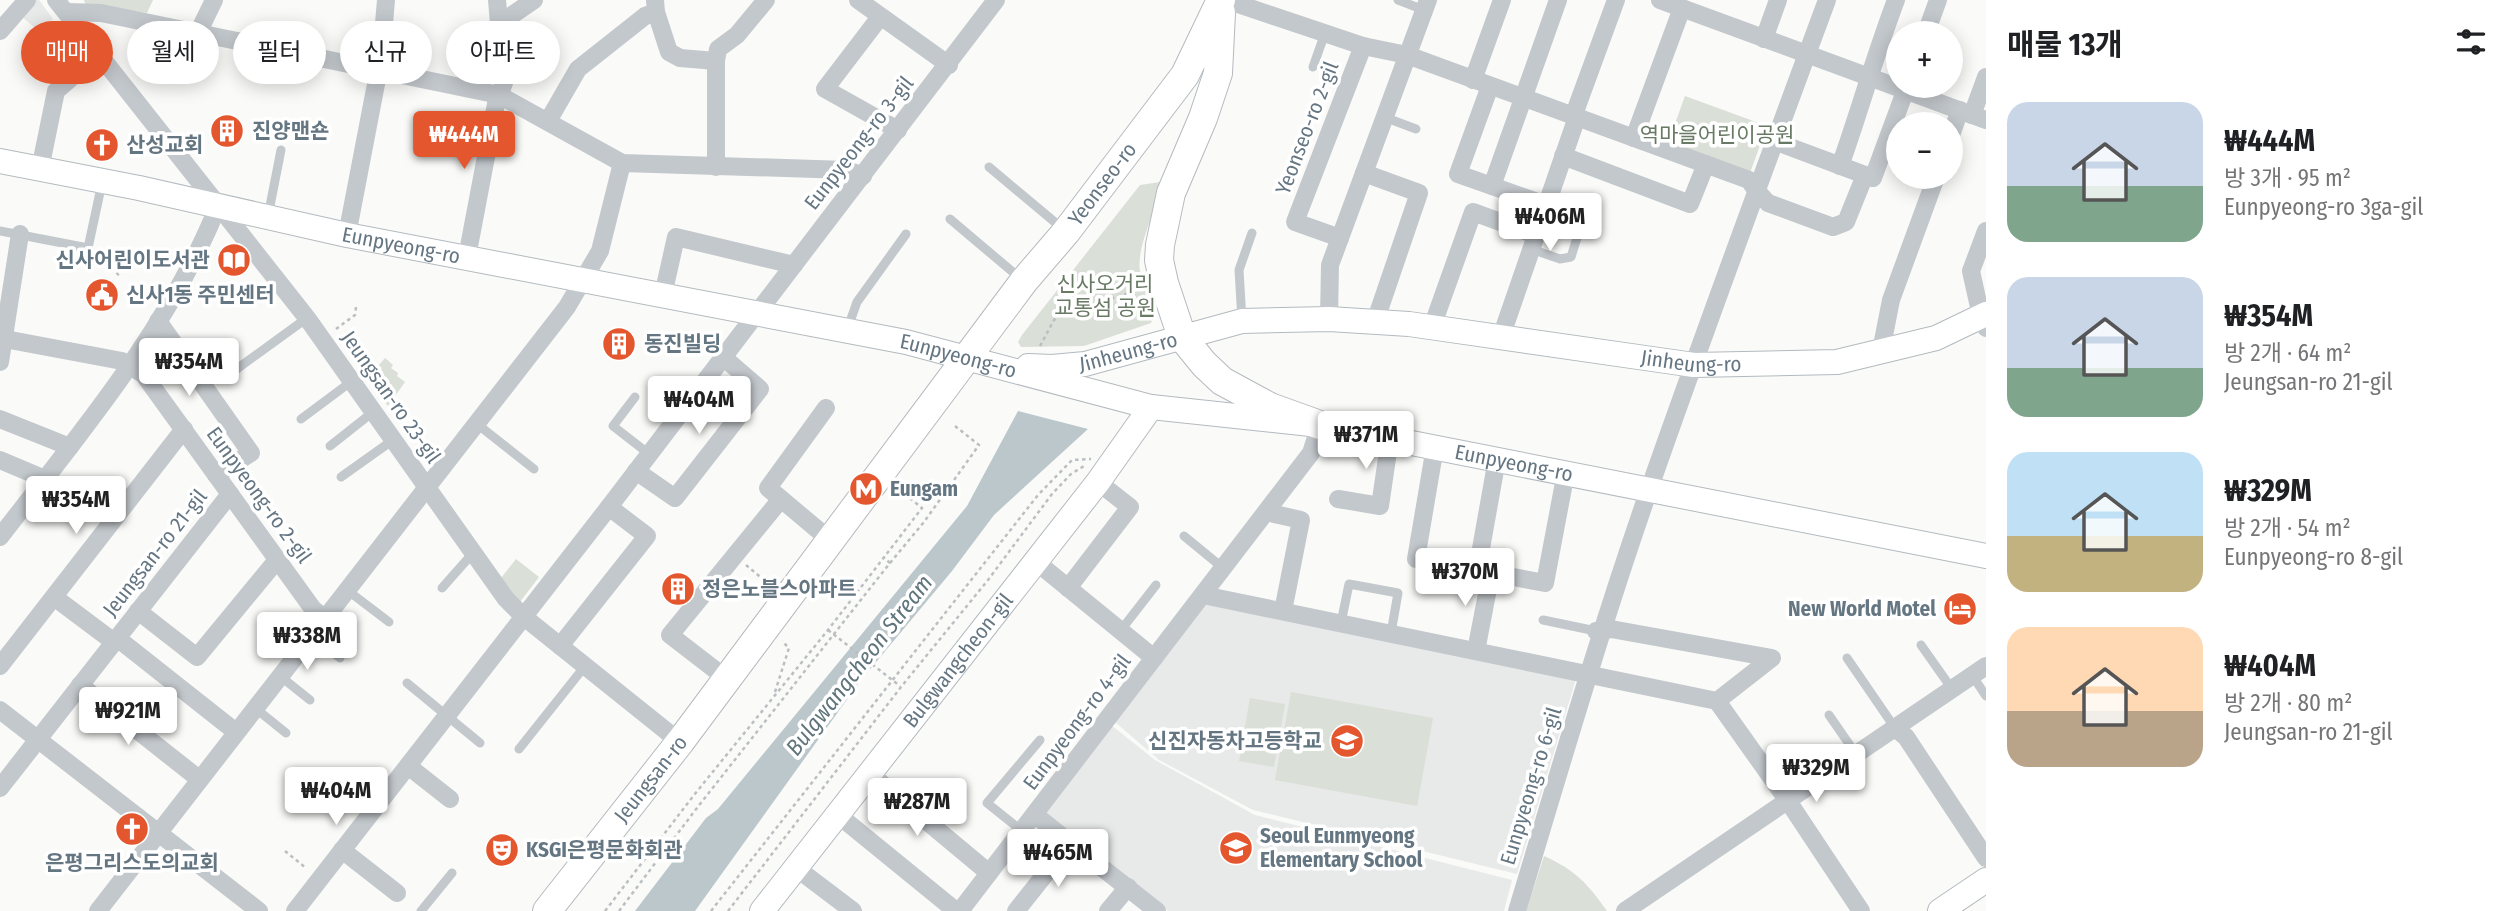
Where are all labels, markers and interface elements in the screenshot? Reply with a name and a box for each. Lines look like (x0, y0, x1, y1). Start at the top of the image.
chip: 매매 (21, 21, 113, 84)
chip: 월세 (127, 21, 219, 84)
chip: 필터 (233, 21, 326, 84)
chip: 신규 (340, 21, 432, 84)
chip: 아파트 (446, 21, 560, 84)
map controls (1886, 21, 1963, 189)
button: + (1886, 21, 1963, 98)
icon: filters (2452, 23, 2490, 61)
text: 매물 13개 (2007, 27, 2123, 63)
street label: Yeonseo-ro 2-gil (1270, 57, 1344, 198)
street label: Eunpyeong-ro 3-gil (799, 71, 920, 215)
pin: ₩444M (415, 111, 513, 171)
building icon: 진양맨숀 (208, 112, 246, 150)
button: − (1886, 112, 1963, 189)
place label: 진양맨숀 (252, 118, 329, 144)
text: ₩444M (429, 120, 499, 148)
park label: 역마을어린이공원 (1640, 122, 1794, 148)
text: ₩444M (2224, 123, 2315, 159)
church icon: 산성교회 (83, 126, 121, 164)
icon: home (2063, 130, 2147, 214)
place label: 산성교회 (126, 132, 203, 158)
street label: Yeonseo-ro (1063, 137, 1142, 231)
text: 방 3개 · 95 m² (2224, 164, 2351, 192)
text: Eunpyeong-ro 3ga-gil (2224, 193, 2423, 221)
pin: ₩406M (1501, 194, 1599, 253)
text: ₩406M (1515, 202, 1585, 230)
street label: Eunpyeong-ro (340, 221, 462, 269)
library icon: 신사어린이도서관 (215, 241, 253, 279)
place label: 신사어린이도서관 (55, 247, 210, 273)
park label: 신사오거리 교통섬 공원 (1054, 271, 1156, 321)
public building icon: 신사1동 주민센터 (83, 276, 121, 314)
place label: 신사1동 주민센터 (126, 282, 275, 308)
text: ₩354M (2224, 298, 2313, 334)
icon: home (2063, 305, 2147, 389)
building icon: 동진빌딩 (600, 325, 638, 363)
street label: Jeungsan-ro 23-gil (336, 326, 447, 469)
street label: Jinheung-ro (1078, 326, 1180, 377)
street label: Eunpyeong-ro (898, 328, 1019, 384)
place label: 동진빌딩 (644, 331, 721, 357)
pin: ₩354M (140, 338, 238, 398)
text: 방 2개 · 64 m² (2224, 339, 2351, 367)
street label: Jinheung-ro (1639, 345, 1742, 378)
text: ₩354M (155, 347, 223, 375)
text: Jeungsan-ro 21-gil (2224, 368, 2393, 396)
pin: ₩404M (650, 376, 748, 436)
text: ₩404M (664, 385, 734, 413)
pin: ₩371M (1317, 412, 1415, 471)
text: ₩371M (1334, 420, 1398, 448)
street label: Eunpyeong-ro 2-gil (201, 422, 317, 569)
street label: Eunpyeong-ro (1453, 439, 1575, 487)
metro station icon: Eungam (847, 470, 885, 508)
text: ₩329M (2224, 473, 2312, 509)
pin: ₩354M (27, 476, 125, 536)
place label: Eungam (890, 476, 958, 502)
icon: home (2063, 480, 2147, 564)
street label: Jeungsan-ro 21-gil (97, 484, 213, 622)
text: ₩354M (42, 485, 110, 513)
text: 방 2개 · 54 m² (2224, 514, 2351, 542)
text: Eunpyeong-ro 8-gil (2224, 543, 2403, 571)
pin: ₩370M (1416, 548, 1514, 608)
text: ₩370M (1431, 557, 1499, 585)
water label: Bulgwangcheon Stream (780, 569, 938, 761)
building icon: 정은노블스아파트 (659, 570, 697, 608)
place label: 정은노블스아파트 (702, 576, 857, 602)
street label: Bulgwangcheon-gil (897, 588, 1019, 733)
hotel icon: New World Motel (1941, 590, 1979, 628)
place label: New World Motel (1788, 596, 1936, 622)
pin: ₩338M (258, 612, 356, 672)
text: ₩338M (273, 621, 341, 649)
text: ₩404M (2224, 648, 2316, 684)
street label: Eunpyeong-ro 4-gil (1018, 649, 1137, 795)
icon: home (2063, 655, 2147, 739)
pin: ₩921M (79, 688, 177, 747)
text: 방 2개 · 80 m² (2224, 689, 2352, 717)
text: ₩921M (95, 696, 161, 724)
street label: Eunpyeong-ro 6-gil (1495, 704, 1567, 868)
text: Jeungsan-ro 21-gil (2224, 718, 2393, 746)
school or university icon: 신진자동차고등학교 (1328, 722, 1366, 760)
place label: 신진자동차고등학교 (1148, 728, 1322, 754)
street label: Jeungsan-ro (609, 730, 693, 828)
pin: ₩329M (1767, 744, 1865, 804)
text: ₩329M (1782, 753, 1850, 781)
pin: ₩404M (287, 768, 385, 827)
text: ₩404M (301, 776, 371, 804)
pin: ₩287M (868, 778, 966, 838)
text: ₩287M (884, 787, 950, 815)
church icon: 은평그리스도의교회 (113, 810, 151, 848)
place label: Seoul Eunmyeong Elementary School (1260, 823, 1423, 873)
school or university icon: Seoul Eunmyeong Elementary School (1217, 829, 1255, 867)
pin: ₩465M (1009, 830, 1107, 889)
theatre icon: KSGI은평문화회관 (483, 831, 521, 869)
place label: KSGI은평문화회관 (526, 837, 683, 863)
text: ₩465M (1023, 838, 1093, 866)
place label: 은평그리스도의교회 (45, 850, 219, 876)

